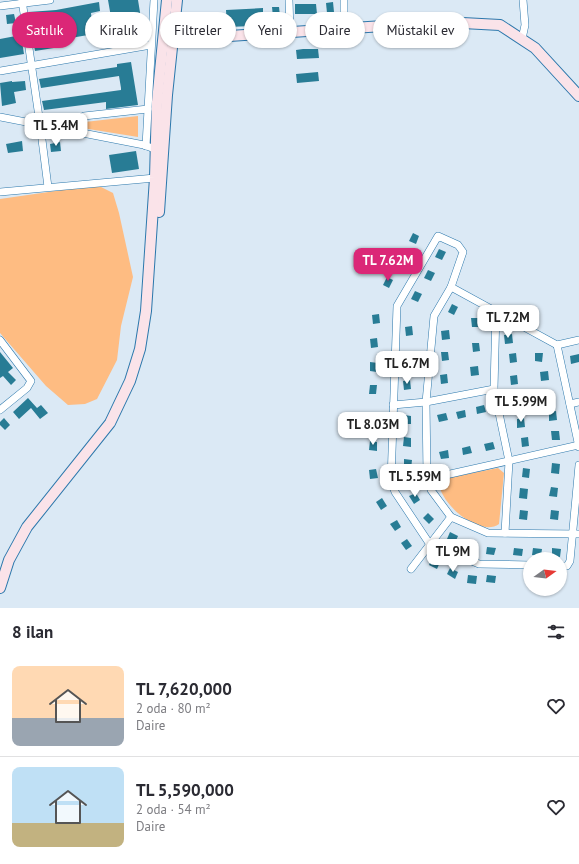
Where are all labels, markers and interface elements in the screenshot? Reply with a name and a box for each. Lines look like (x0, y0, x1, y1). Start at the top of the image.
chip: Satılık (12, 12, 77, 48)
chip: Kiralık (85, 12, 152, 48)
chip: Filtreler (160, 12, 236, 48)
chip: Yeni (244, 12, 297, 48)
chip: Daire (305, 12, 365, 48)
chip: Müstakil ev (373, 12, 469, 48)
pin: TL 5.4M (19, 113, 93, 147)
text: TL 5.4M (33, 117, 79, 134)
pin: TL 7.62M (347, 248, 429, 282)
text: TL 7.62M (363, 252, 413, 269)
pin: TL 7.2M (471, 305, 545, 339)
text: TL 7.2M (486, 309, 530, 326)
pin: TL 6.7M (370, 351, 444, 385)
text: TL 6.7M (384, 355, 430, 372)
pin: TL 5.99M (480, 389, 562, 423)
text: TL 5.99M (495, 393, 547, 410)
pin: TL 8.03M (332, 412, 414, 446)
text: TL 8.03M (347, 416, 399, 433)
pin: TL 5.59M (374, 464, 456, 498)
text: TL 5.59M (389, 468, 441, 485)
pin: TL 9M (425, 539, 481, 573)
text: TL 9M (436, 543, 470, 560)
north arrow (523, 552, 567, 596)
map controls (523, 552, 567, 596)
text: 8 ilan (12, 621, 53, 643)
icon: filters (545, 621, 567, 643)
text: TL 7,620,000 (136, 678, 232, 700)
icon: home (44, 682, 92, 730)
icon: heart (545, 695, 567, 717)
text: 2 oda · 80 m² (136, 700, 211, 717)
text: Daire (136, 717, 165, 734)
text: TL 5,590,000 (136, 779, 234, 801)
icon: home (44, 783, 92, 831)
icon: heart (545, 796, 567, 818)
text: 2 oda · 54 m² (136, 801, 211, 818)
text: Daire (136, 818, 165, 835)

